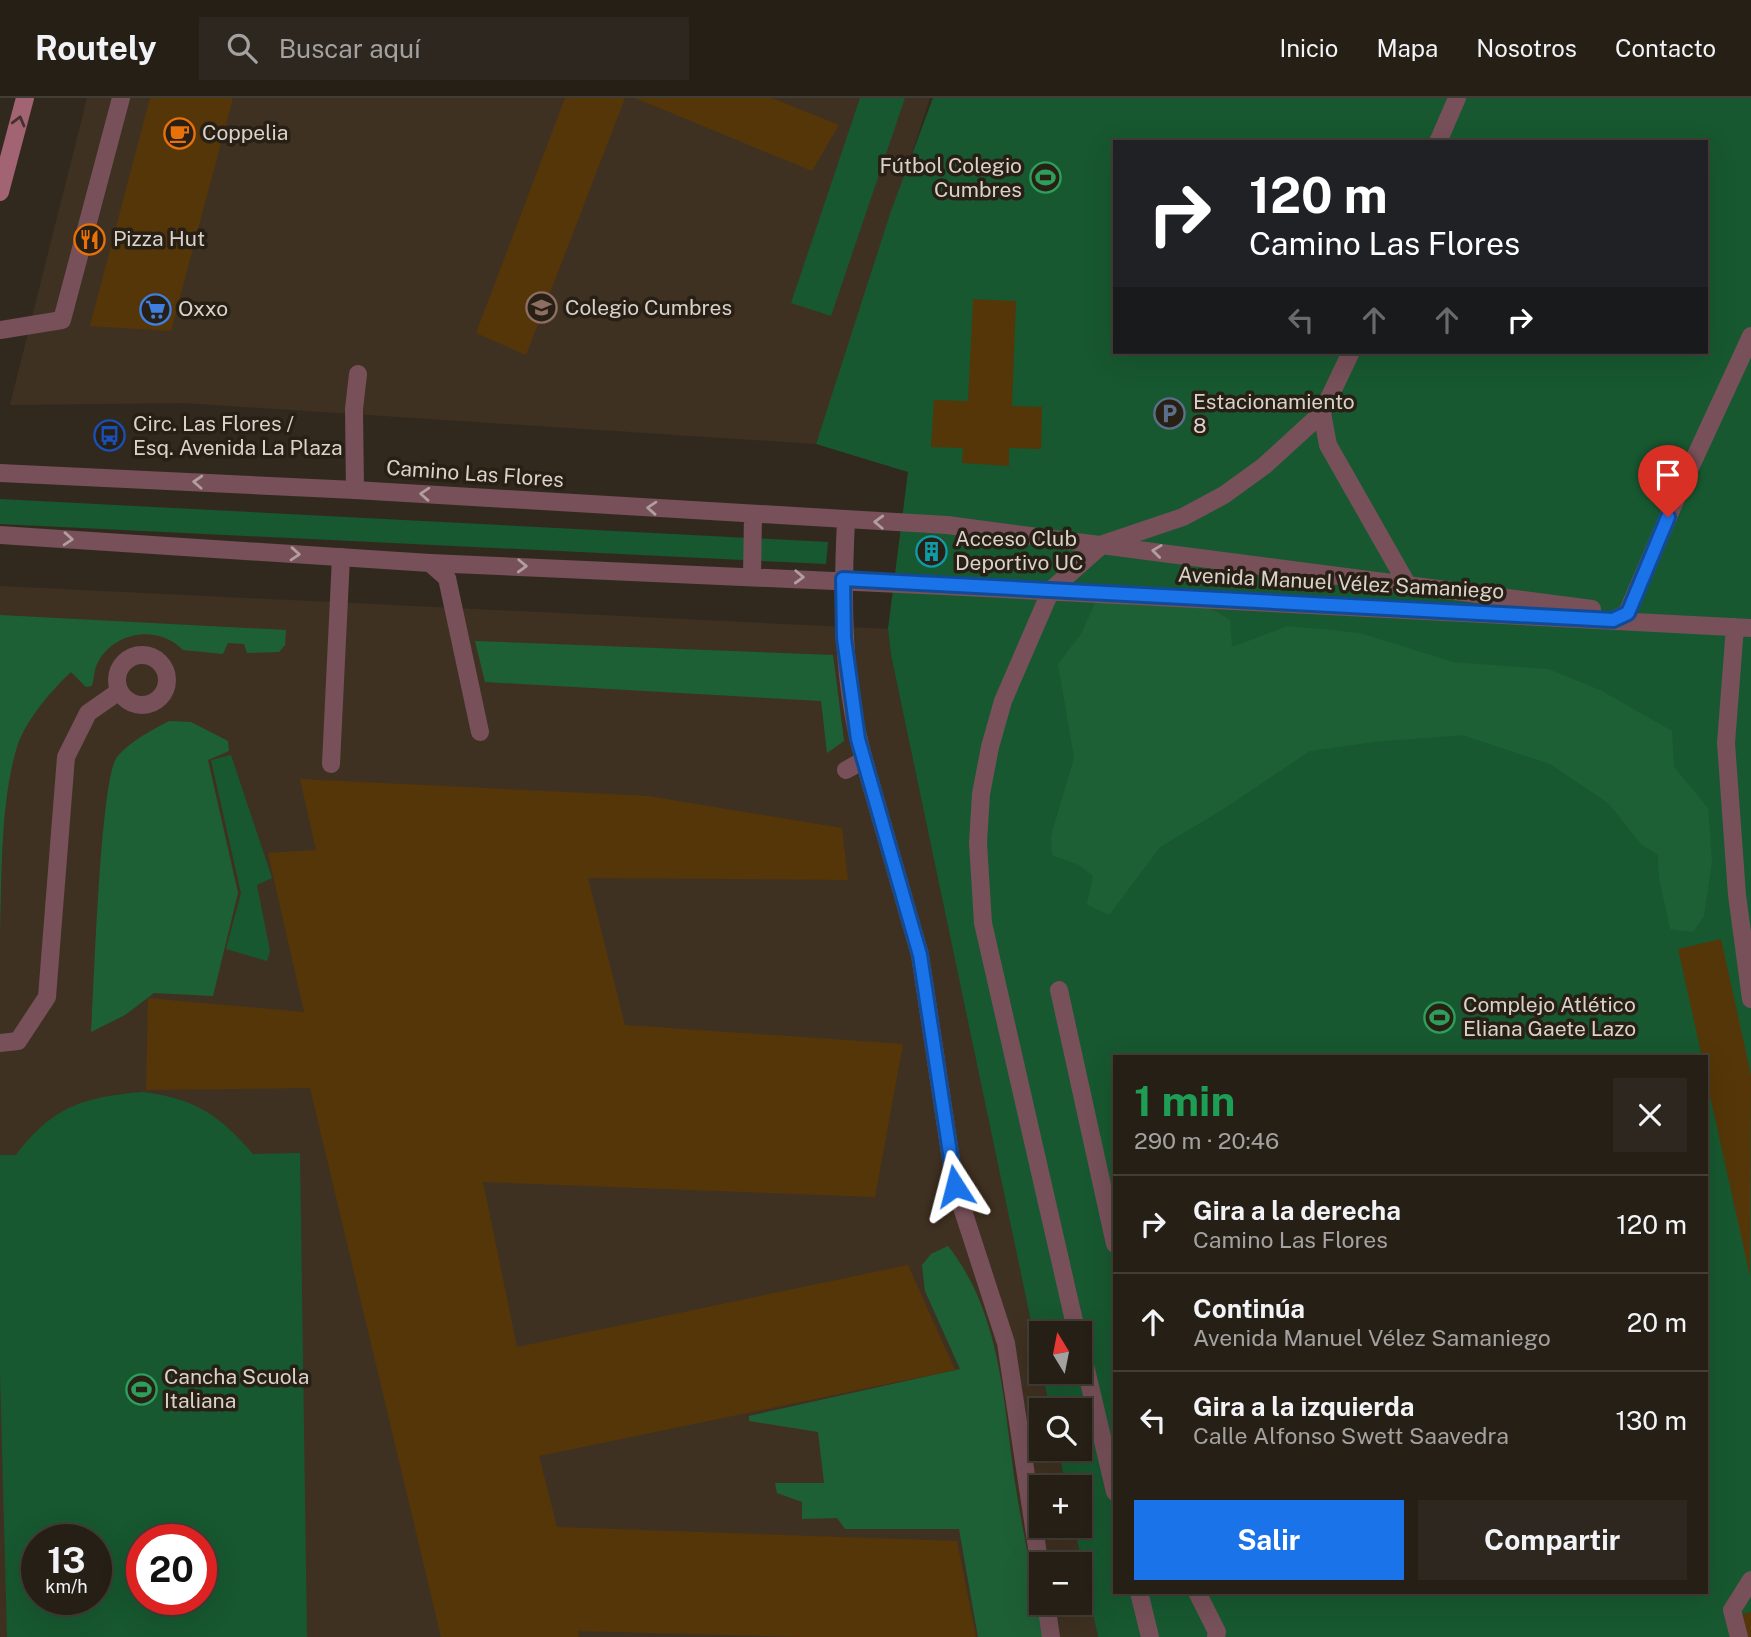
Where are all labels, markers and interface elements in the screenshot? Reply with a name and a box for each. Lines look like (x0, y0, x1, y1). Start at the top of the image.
search box (199, 17, 689, 80)
text: Routely (35, 29, 157, 67)
icon: search (223, 29, 261, 67)
text: Buscar aquí (279, 33, 421, 64)
text: Inicio (1279, 34, 1338, 62)
text: Mapa (1376, 34, 1438, 62)
text: Nosotros (1476, 34, 1577, 62)
text: Contacto (1615, 34, 1716, 62)
one-way arrow (10, 115, 25, 127)
cafe icon: Coppelia (162, 116, 196, 150)
place label: Coppelia (202, 120, 288, 145)
place label: Fútbol Colegio Cumbres (879, 153, 1022, 202)
sports icon: Fútbol Colegio Cumbres (1028, 161, 1062, 195)
text: 120 m (1249, 166, 1388, 224)
icon: right (1134, 168, 1225, 259)
restaurant icon: Pizza Hut (73, 222, 107, 256)
text: Camino Las Flores (1249, 225, 1520, 262)
place label: Pizza Hut (113, 226, 205, 251)
school or university icon: Colegio Cumbres (525, 291, 559, 325)
supermarket icon: Oxxo (138, 292, 172, 326)
place label: Colegio Cumbres (565, 295, 732, 320)
place label: Oxxo (178, 296, 228, 321)
icon: left (1282, 301, 1320, 339)
icon: ahead (1355, 301, 1393, 339)
icon: ahead (1428, 301, 1466, 339)
icon: right (1501, 301, 1539, 339)
place label: Estacionamiento 8 (1193, 389, 1355, 438)
parking icon: Estacionamiento 8 (1153, 397, 1187, 431)
place label: Circ. Las Flores / Esq. Avenida La Plaza (133, 411, 343, 460)
bus stop icon: Circ. Las Flores / Esq. Avenida La Plaza (93, 419, 127, 453)
pin (1638, 445, 1698, 517)
street label: Camino Las Flores (385, 455, 565, 492)
icon: arrive (1649, 456, 1687, 494)
one-way arrow (192, 475, 203, 490)
one-way arrow (419, 487, 430, 502)
one-way arrow (646, 501, 657, 516)
one-way arrow (873, 515, 884, 530)
place label: Acceso Club Deportivo UC (955, 526, 1084, 575)
one-way arrow (63, 531, 74, 546)
building icon: Acceso Club Deportivo UC (915, 534, 949, 568)
one-way arrow (1151, 544, 1163, 559)
one-way arrow (290, 546, 301, 561)
one-way arrow (517, 559, 528, 574)
street label: Avenida Manuel Vélez Samaniego (1177, 561, 1505, 604)
one-way arrow (793, 570, 804, 585)
place label: Complejo Atlético Eliana Gaete Lazo (1463, 992, 1636, 1041)
sports icon: Complejo Atlético Eliana Gaete Lazo (1423, 1000, 1457, 1034)
text: 1 min (1134, 1076, 1235, 1125)
button: close (1613, 1078, 1687, 1152)
text: 290 m · 20:46 (1134, 1127, 1279, 1154)
position arrow (918, 1149, 992, 1223)
text: Gira a la derecha (1193, 1195, 1401, 1226)
icon: right (1134, 1205, 1172, 1243)
text: 120 m (1616, 1209, 1687, 1240)
text: Camino Las Flores (1193, 1226, 1388, 1253)
text: Continúa (1193, 1293, 1305, 1324)
icon: ahead (1134, 1303, 1172, 1341)
text: 20 m (1627, 1307, 1687, 1338)
north arrow (1029, 1321, 1092, 1384)
map controls (1029, 1321, 1092, 1615)
text: Avenida Manuel Vélez Samaniego (1193, 1324, 1551, 1351)
place label: Cancha Scuola Italiana (164, 1364, 310, 1413)
sports icon: Cancha Scuola Italiana (124, 1372, 158, 1406)
text: Gira a la izquierda (1193, 1391, 1415, 1422)
button: search (1029, 1398, 1092, 1461)
icon: left (1134, 1401, 1172, 1439)
text: 130 m (1615, 1405, 1687, 1436)
text: Calle Alfonso Swett Saavedra (1193, 1422, 1509, 1449)
button: + (1029, 1475, 1092, 1538)
button: Salir (1134, 1500, 1404, 1580)
button: Compartir (1418, 1500, 1687, 1580)
speed limit sign: 20 (126, 1524, 217, 1615)
text: 13 (47, 1540, 86, 1581)
button: − (1029, 1552, 1092, 1615)
text: km/h (45, 1576, 88, 1597)

